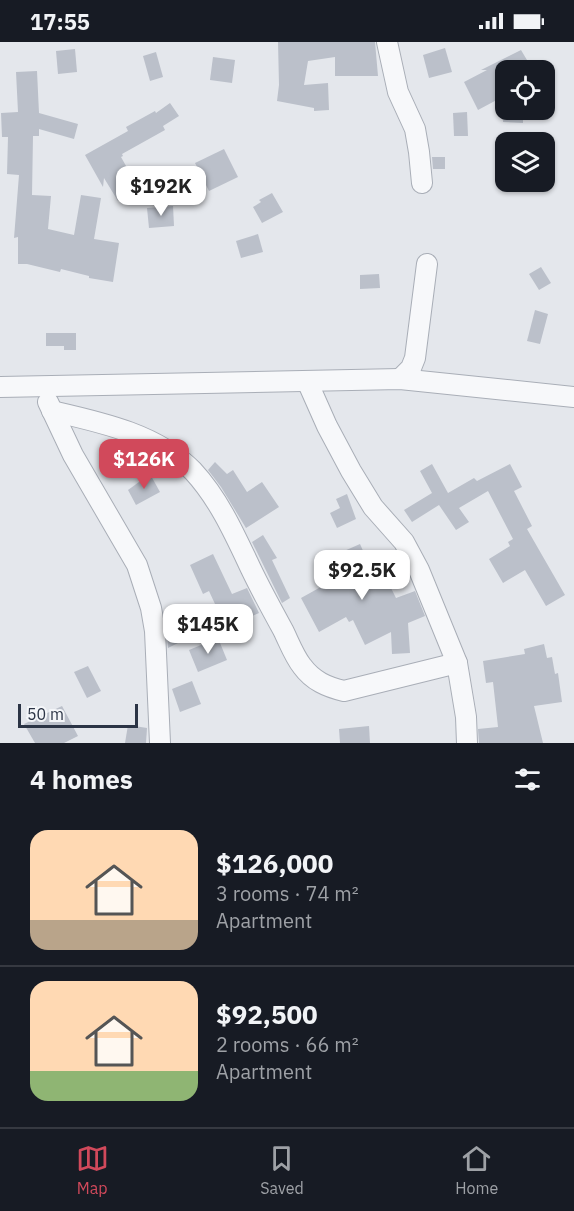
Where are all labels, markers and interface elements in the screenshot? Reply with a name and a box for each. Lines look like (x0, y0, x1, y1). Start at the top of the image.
text: 17:55 (30, 7, 90, 36)
map controls (495, 60, 555, 192)
button: locate (495, 60, 555, 120)
button: layers (495, 132, 555, 192)
pin: $192K (119, 166, 203, 217)
text: $192K (130, 172, 192, 199)
pin: $126K (102, 439, 186, 490)
text: $126K (113, 445, 175, 472)
pin: $92.5K (313, 550, 411, 601)
text: $92.5K (328, 556, 396, 583)
pin: $145K (166, 604, 250, 655)
text: $145K (177, 610, 239, 637)
scale bar (18, 701, 138, 728)
text: 50 m (27, 704, 64, 724)
text: 4 homes (30, 762, 133, 796)
icon: filters (511, 763, 544, 796)
text: $126,000 (216, 846, 333, 880)
icon: home (78, 854, 150, 926)
text: 3 rooms · 74 m² (216, 880, 359, 907)
text: Apartment (216, 907, 312, 934)
text: $92,500 (216, 997, 318, 1031)
icon: home (78, 1005, 150, 1077)
text: 2 rooms · 66 m² (216, 1031, 359, 1058)
text: Apartment (216, 1058, 312, 1085)
tab: Map (76, 1142, 109, 1198)
tab: Saved (260, 1142, 304, 1198)
tab: Home (455, 1142, 498, 1198)

